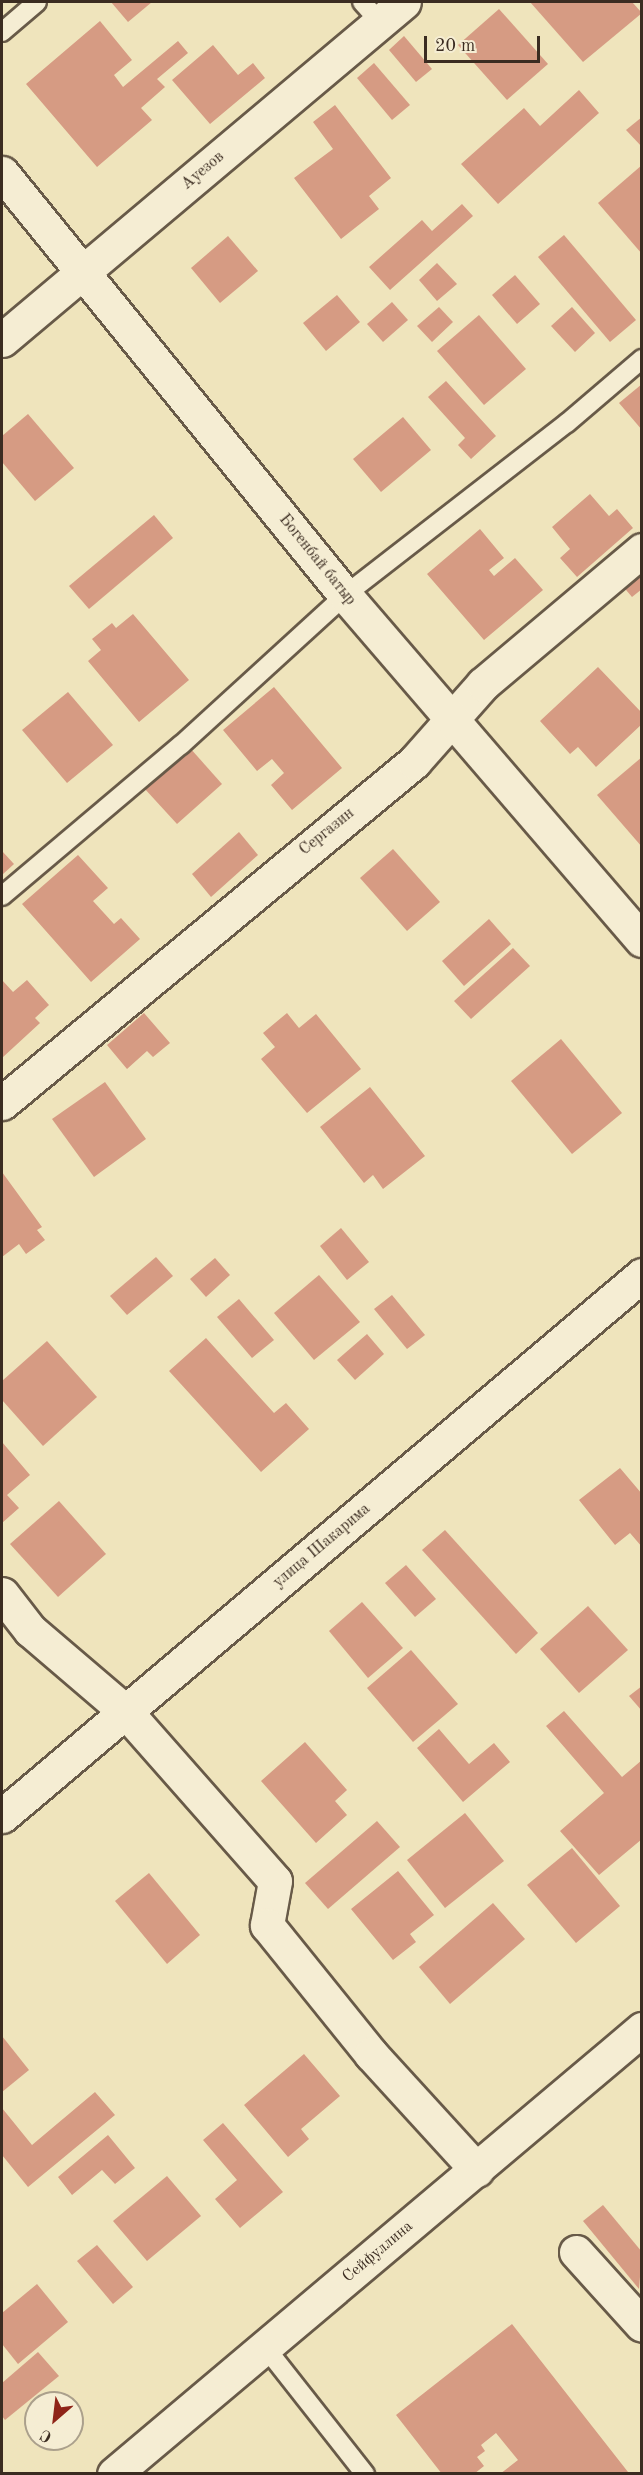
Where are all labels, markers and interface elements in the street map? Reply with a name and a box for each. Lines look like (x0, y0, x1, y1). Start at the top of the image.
scale bar (427, 24, 542, 62)
text: 20 m (435, 37, 475, 55)
street label: Ауезов (178, 148, 228, 194)
street label: Богенбай батыр (274, 510, 360, 610)
street label: Сергазин (296, 804, 358, 860)
street label: улица Шакарима (270, 1500, 374, 1592)
street label: Сейфуллина (339, 2217, 417, 2287)
north arrow (24, 2391, 84, 2451)
text: С (38, 2426, 55, 2445)

